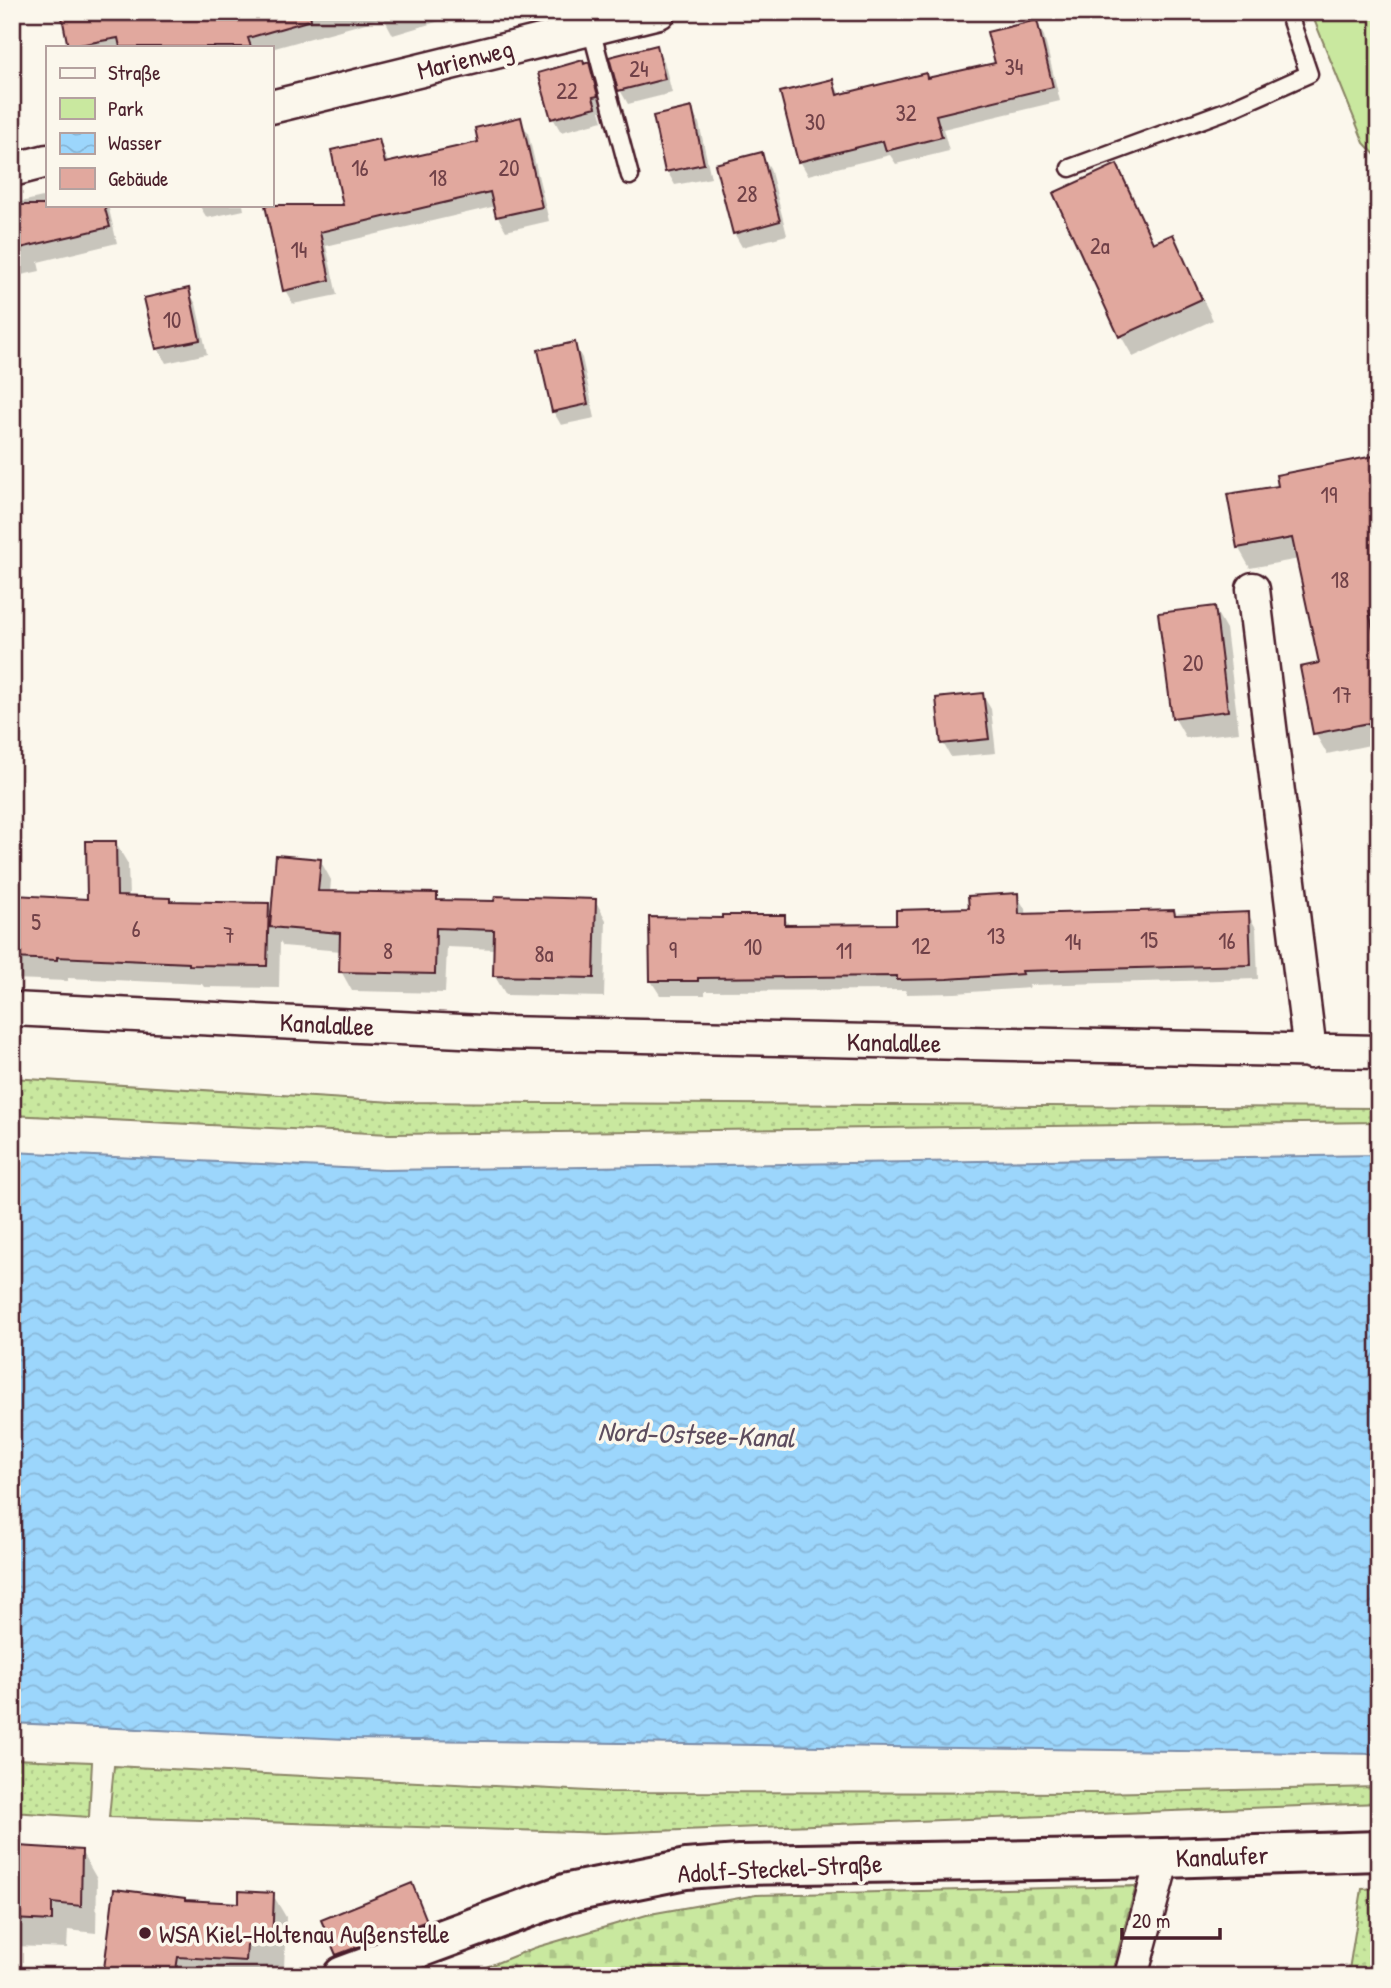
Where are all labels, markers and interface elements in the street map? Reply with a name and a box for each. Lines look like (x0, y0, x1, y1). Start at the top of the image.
street label: Marienweg (413, 30, 517, 88)
legend (46, 46, 273, 206)
house number: 34 (1005, 51, 1023, 82)
house number: 24 (629, 53, 649, 84)
text: Straße (108, 58, 161, 87)
house number: 22 (556, 75, 578, 106)
text: Park (108, 94, 143, 123)
house number: 32 (895, 97, 917, 128)
house number: 30 (805, 106, 825, 137)
text: Wasser (108, 128, 162, 157)
house number: 16 (351, 152, 369, 183)
house number: 20 (498, 152, 520, 183)
house number: 18 (429, 162, 447, 193)
text: Gebäude (108, 164, 168, 193)
house number: 28 (737, 178, 757, 209)
house number: 2a (1090, 230, 1110, 261)
house number: 14 (291, 234, 307, 265)
house number: 10 (163, 304, 181, 335)
house number: 19 (1321, 479, 1337, 510)
house number: 18 (1331, 564, 1349, 595)
house number: 20 (1182, 647, 1204, 678)
house number: 17 (1332, 679, 1352, 710)
house number: 5 (31, 906, 41, 937)
house number: 6 (131, 913, 141, 944)
house number: 7 (223, 919, 235, 950)
house number: 13 (987, 920, 1005, 951)
house number: 15 (1140, 924, 1158, 955)
house number: 16 (1218, 925, 1236, 956)
house number: 14 (1065, 926, 1081, 957)
house number: 12 (911, 930, 931, 961)
house number: 10 (744, 931, 762, 962)
house number: 9 (669, 934, 677, 965)
house number: 8 (383, 935, 393, 966)
house number: 11 (836, 935, 852, 966)
house number: 8a (535, 938, 553, 969)
street label: Kanalallee (279, 1004, 375, 1044)
street label: Kanalallee (846, 1024, 942, 1060)
water label: Nord-Ostsee-Kanal (597, 1412, 796, 1456)
street label: Kanalufer (1175, 1837, 1269, 1875)
street label: Adolf-Steckel-Straße (677, 1845, 883, 1891)
scale bar (1122, 1897, 1220, 1941)
text: 20 m (1132, 1906, 1170, 1935)
place label: WSA Kiel-Holtenau Außenstelle (159, 1916, 450, 1951)
marker: WSA Kiel-Holtenau Außenstelle (137, 1925, 153, 1941)

